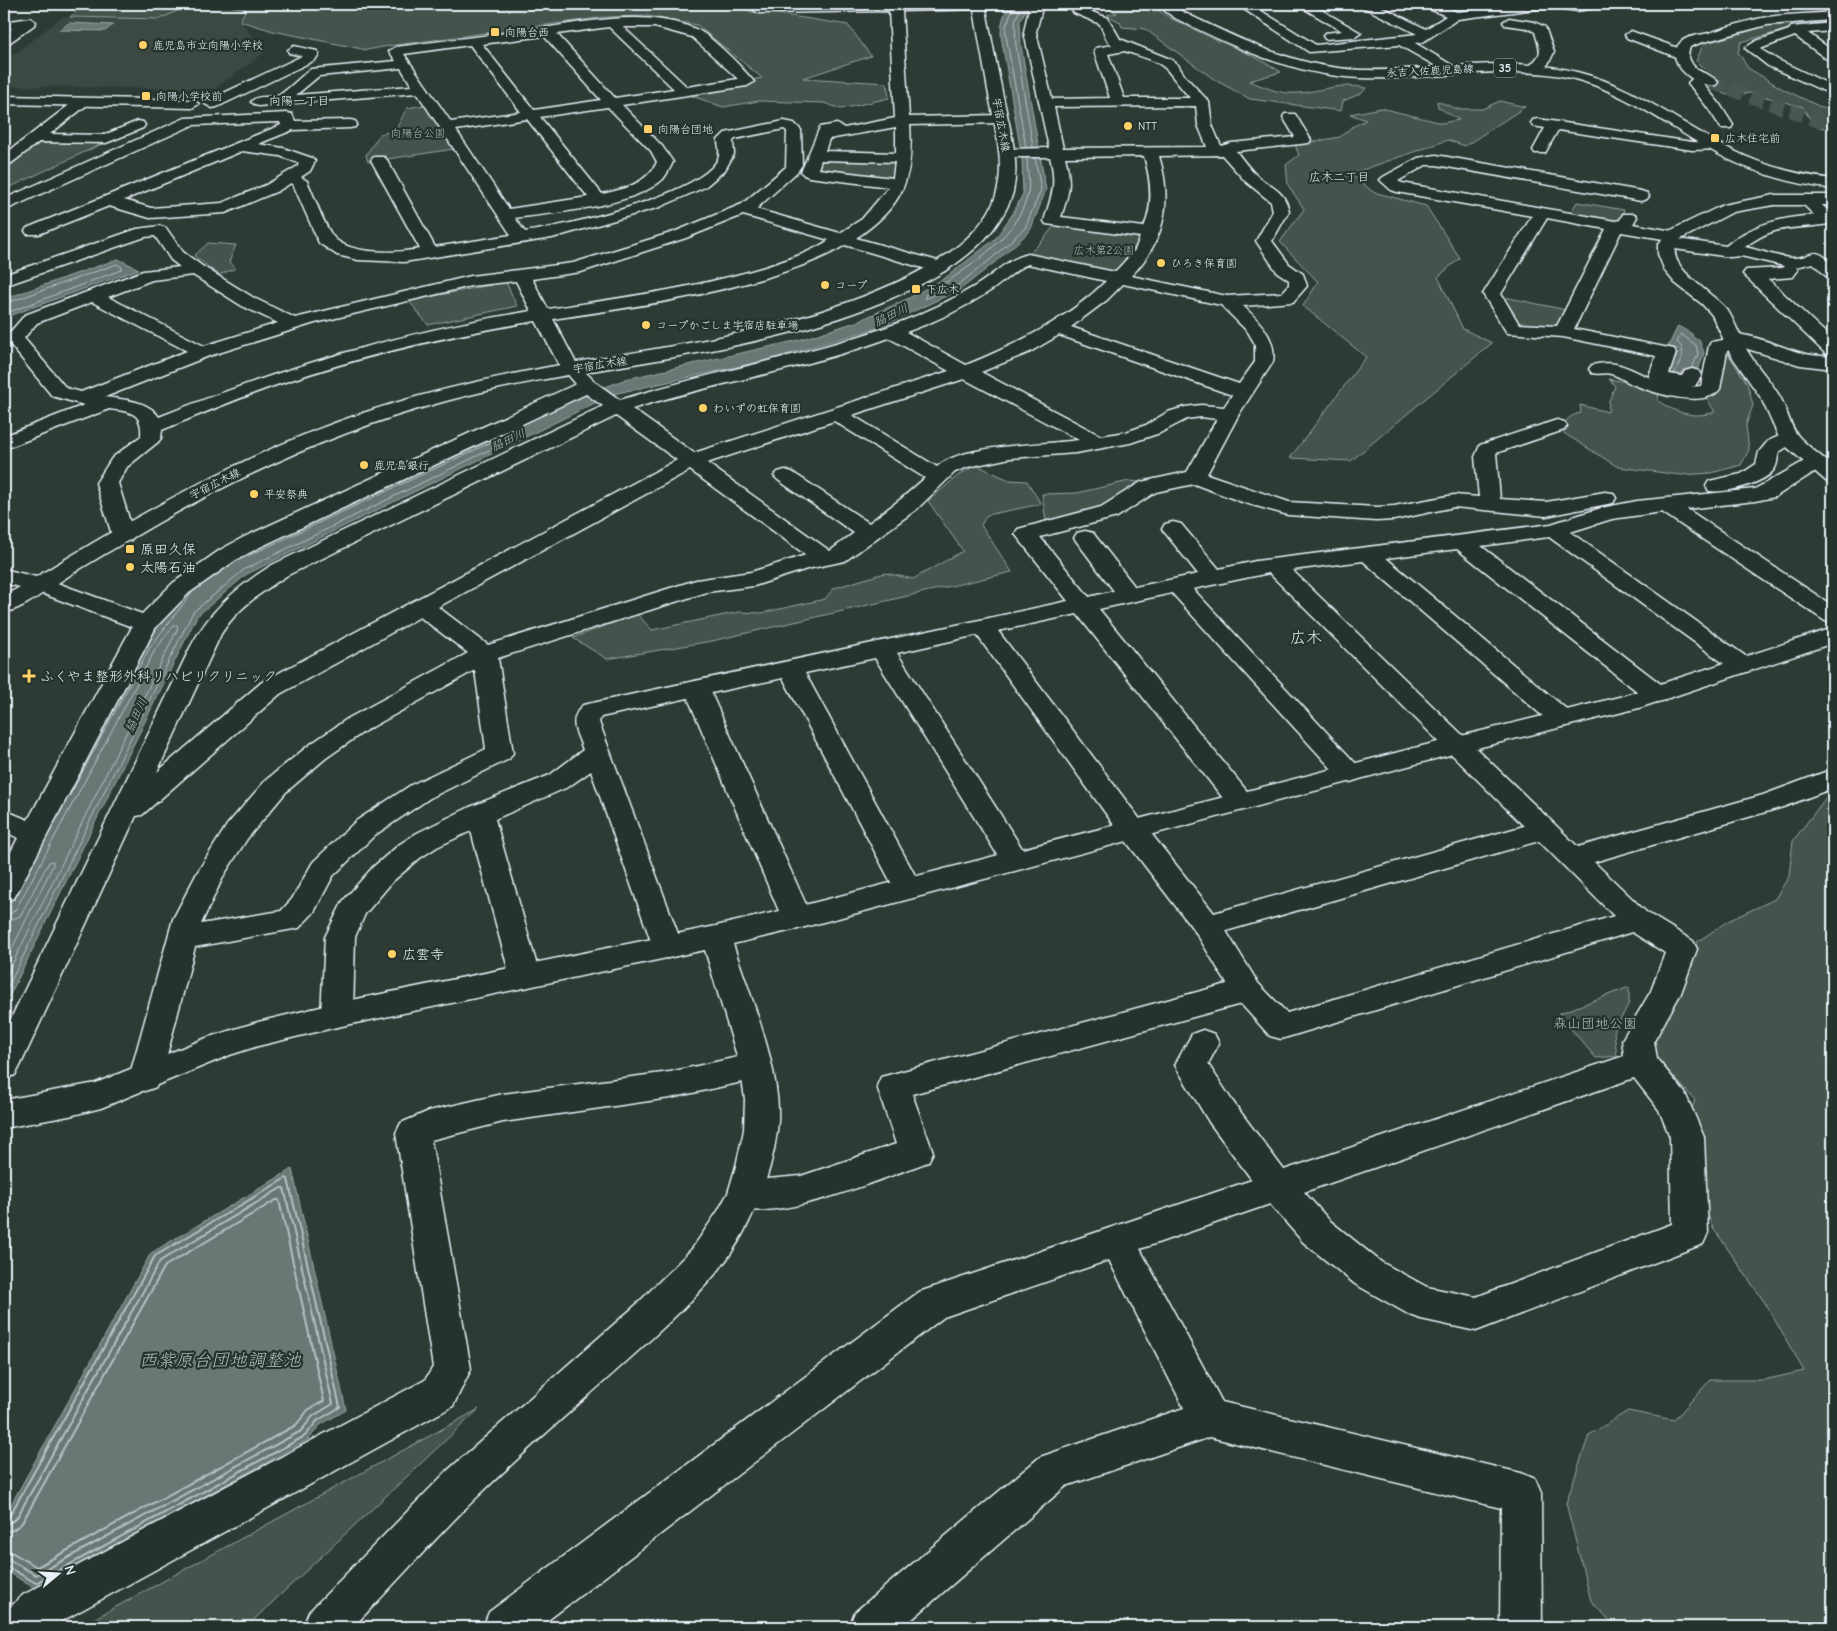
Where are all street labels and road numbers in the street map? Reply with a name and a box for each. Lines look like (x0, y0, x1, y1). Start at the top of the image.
road number: 35 (1494, 58, 1516, 78)
street label: 永吉入佐鹿児島線 (1386, 62, 1474, 80)
street label: 宇宿広木線 (990, 97, 1012, 153)
street label: 宇宿広木線 (572, 354, 628, 376)
street label: 宇宿広木線 (188, 466, 242, 502)

